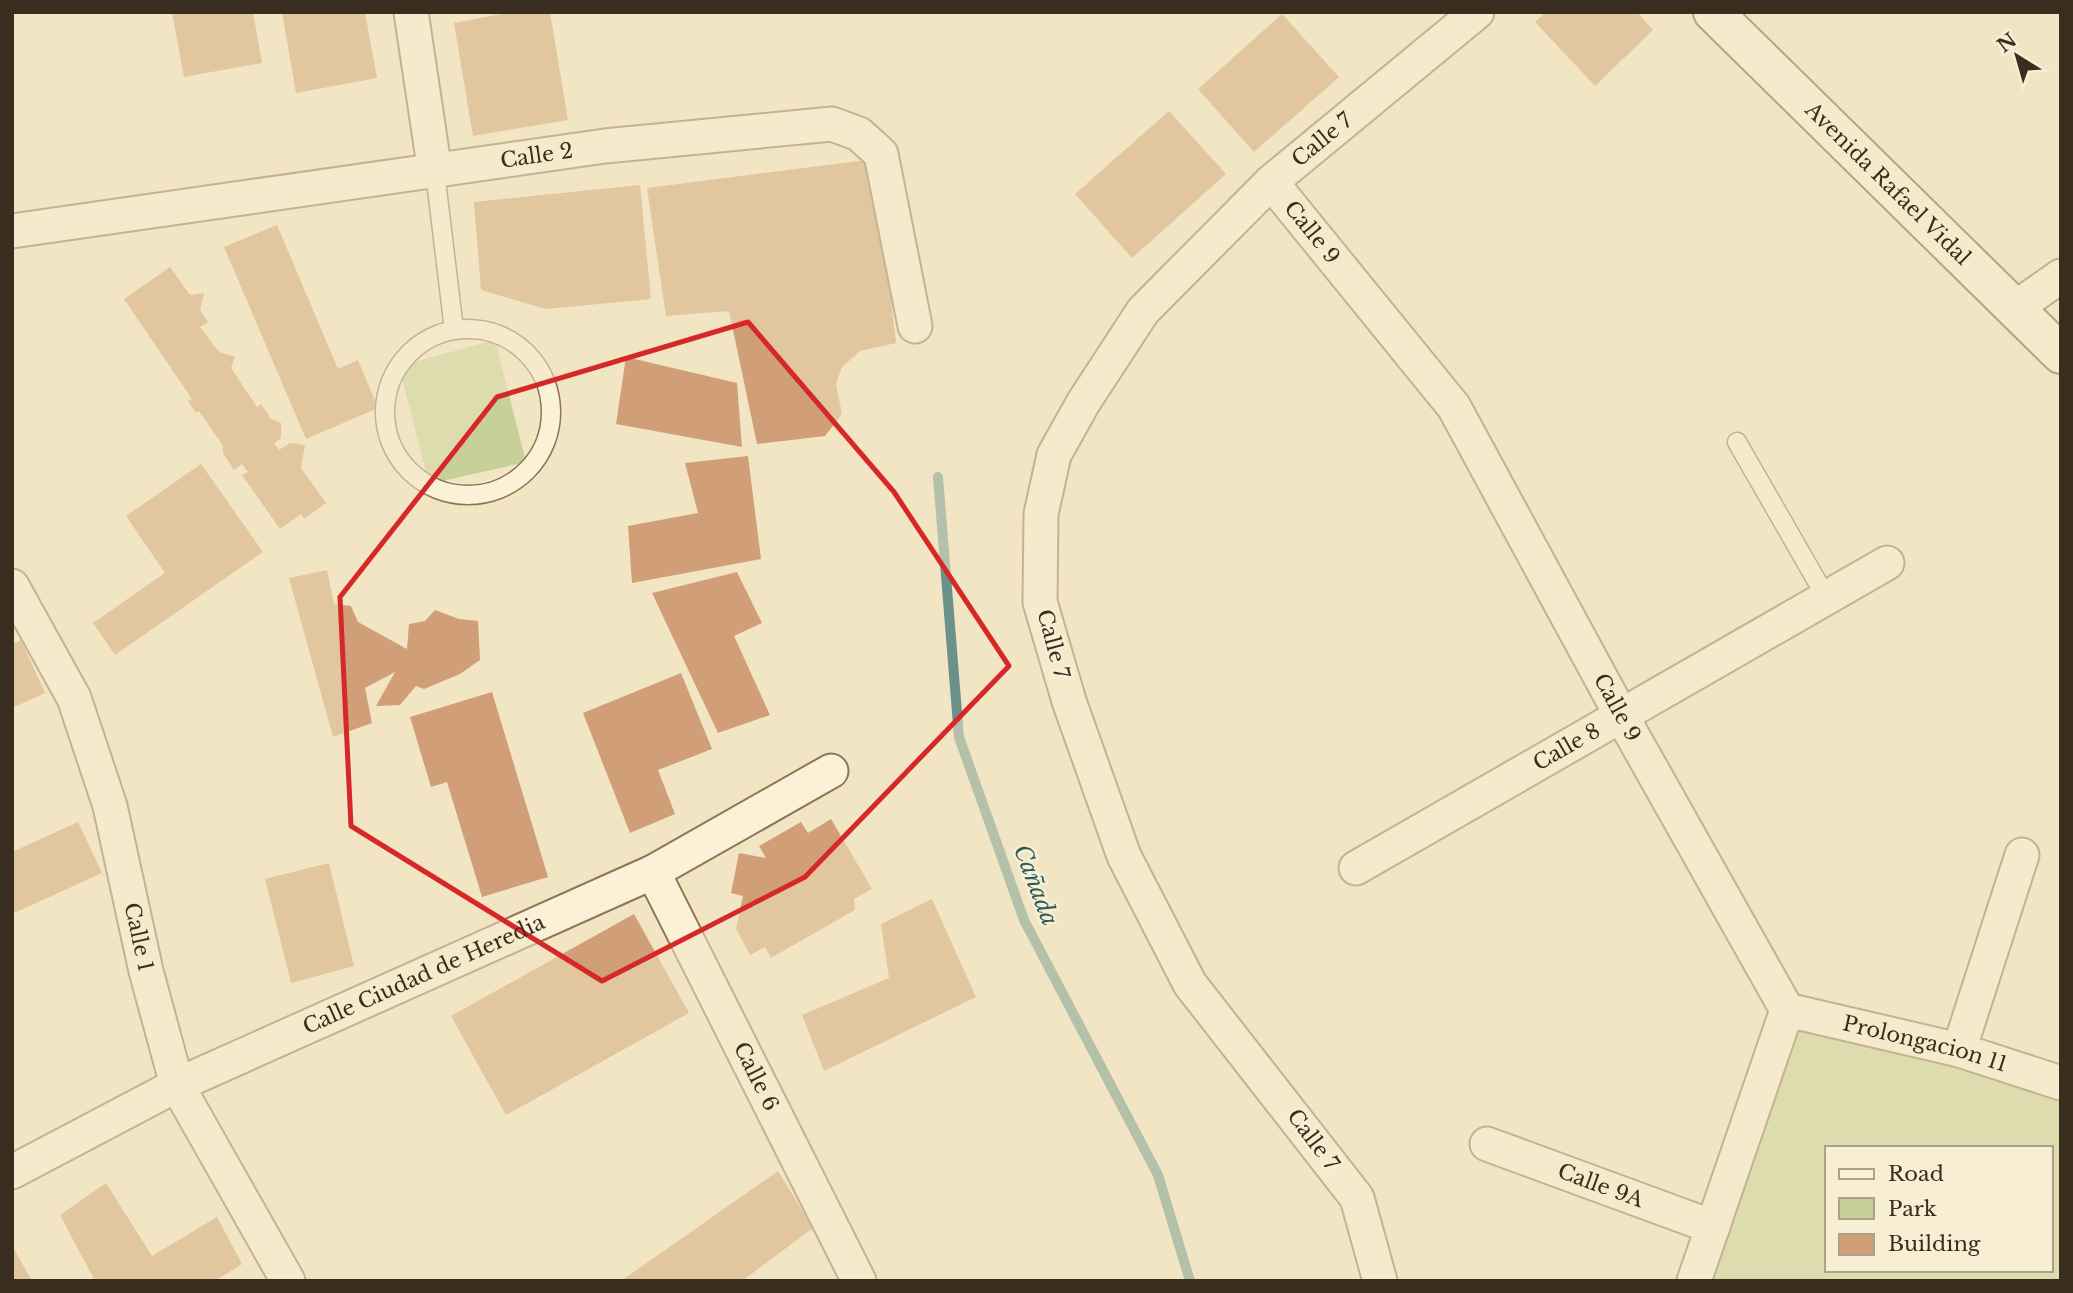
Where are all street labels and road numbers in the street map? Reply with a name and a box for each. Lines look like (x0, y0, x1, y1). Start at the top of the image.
street label: Avenida Rafael Vidal (1799, 96, 1976, 271)
street label: Calle 7 (1287, 107, 1358, 172)
street label: Calle 2 (499, 138, 575, 174)
street label: Calle 9 (1279, 196, 1345, 269)
street label: Calle 7 (1031, 606, 1075, 682)
street label: Calle 9 (1588, 669, 1646, 746)
street label: Calle 8 (1529, 718, 1605, 776)
street label: Calle 1 (118, 900, 159, 974)
street label: Calle Ciudad de Heredia (299, 909, 549, 1040)
street label: Prolongacion 11 (1840, 1010, 2010, 1078)
street label: Calle 6 (728, 1038, 784, 1115)
street label: Calle 7 (1281, 1104, 1345, 1176)
street label: Calle 9A (1554, 1158, 1648, 1214)

